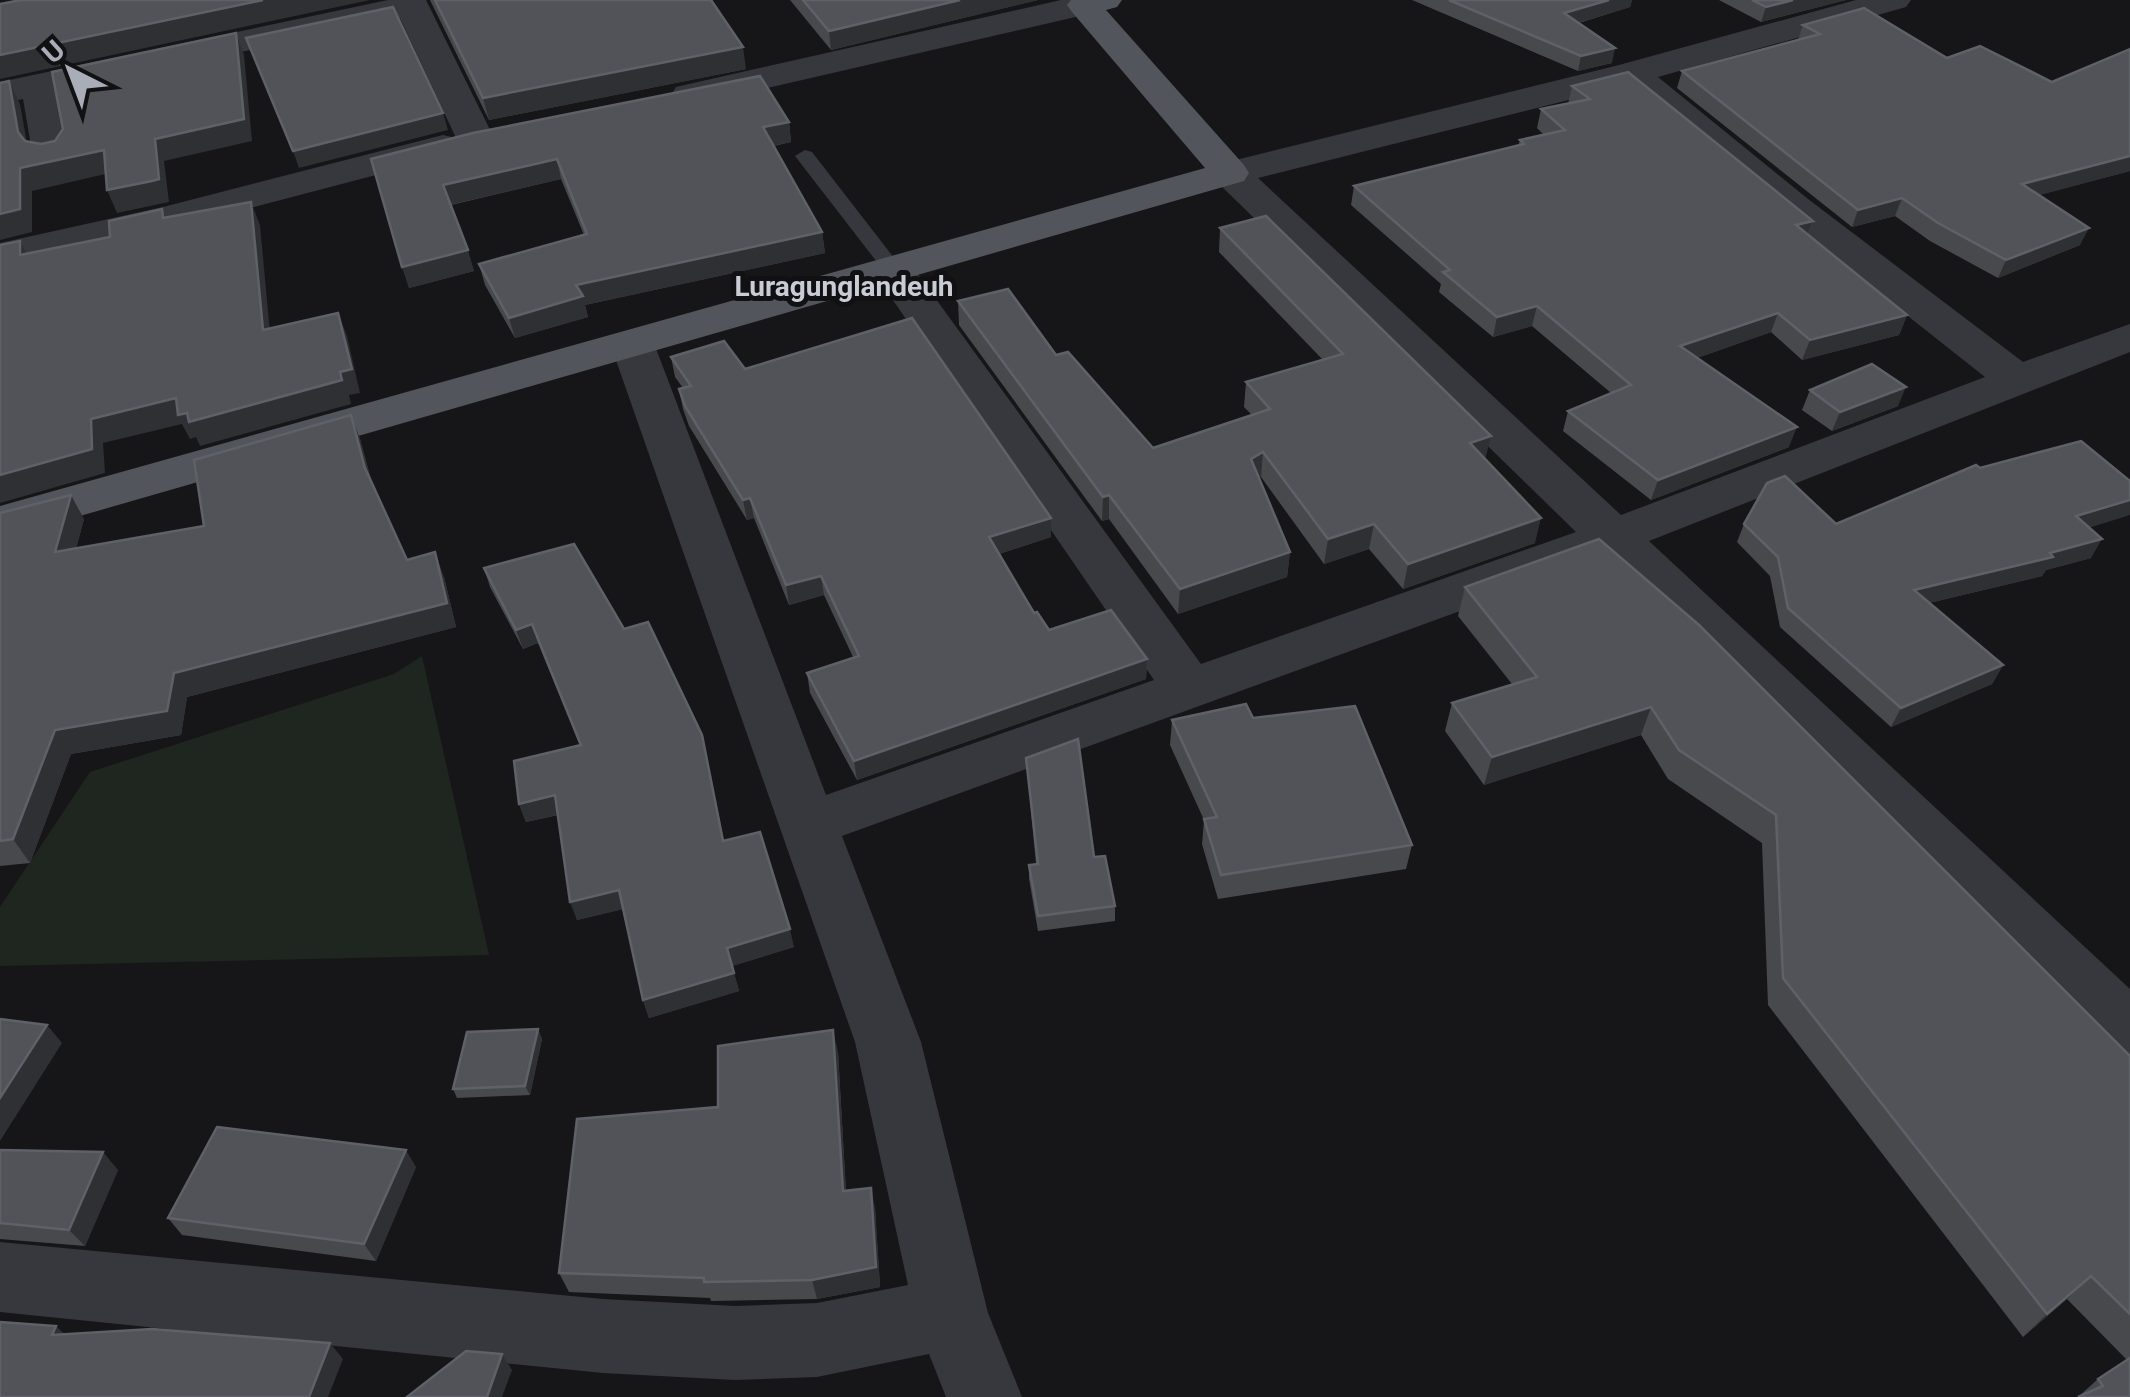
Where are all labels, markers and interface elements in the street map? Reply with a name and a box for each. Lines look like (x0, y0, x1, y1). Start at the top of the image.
north arrow (20, 20, 120, 120)
text: U (36, 33, 72, 70)
district label: Luragunglandeuh (735, 270, 954, 303)

